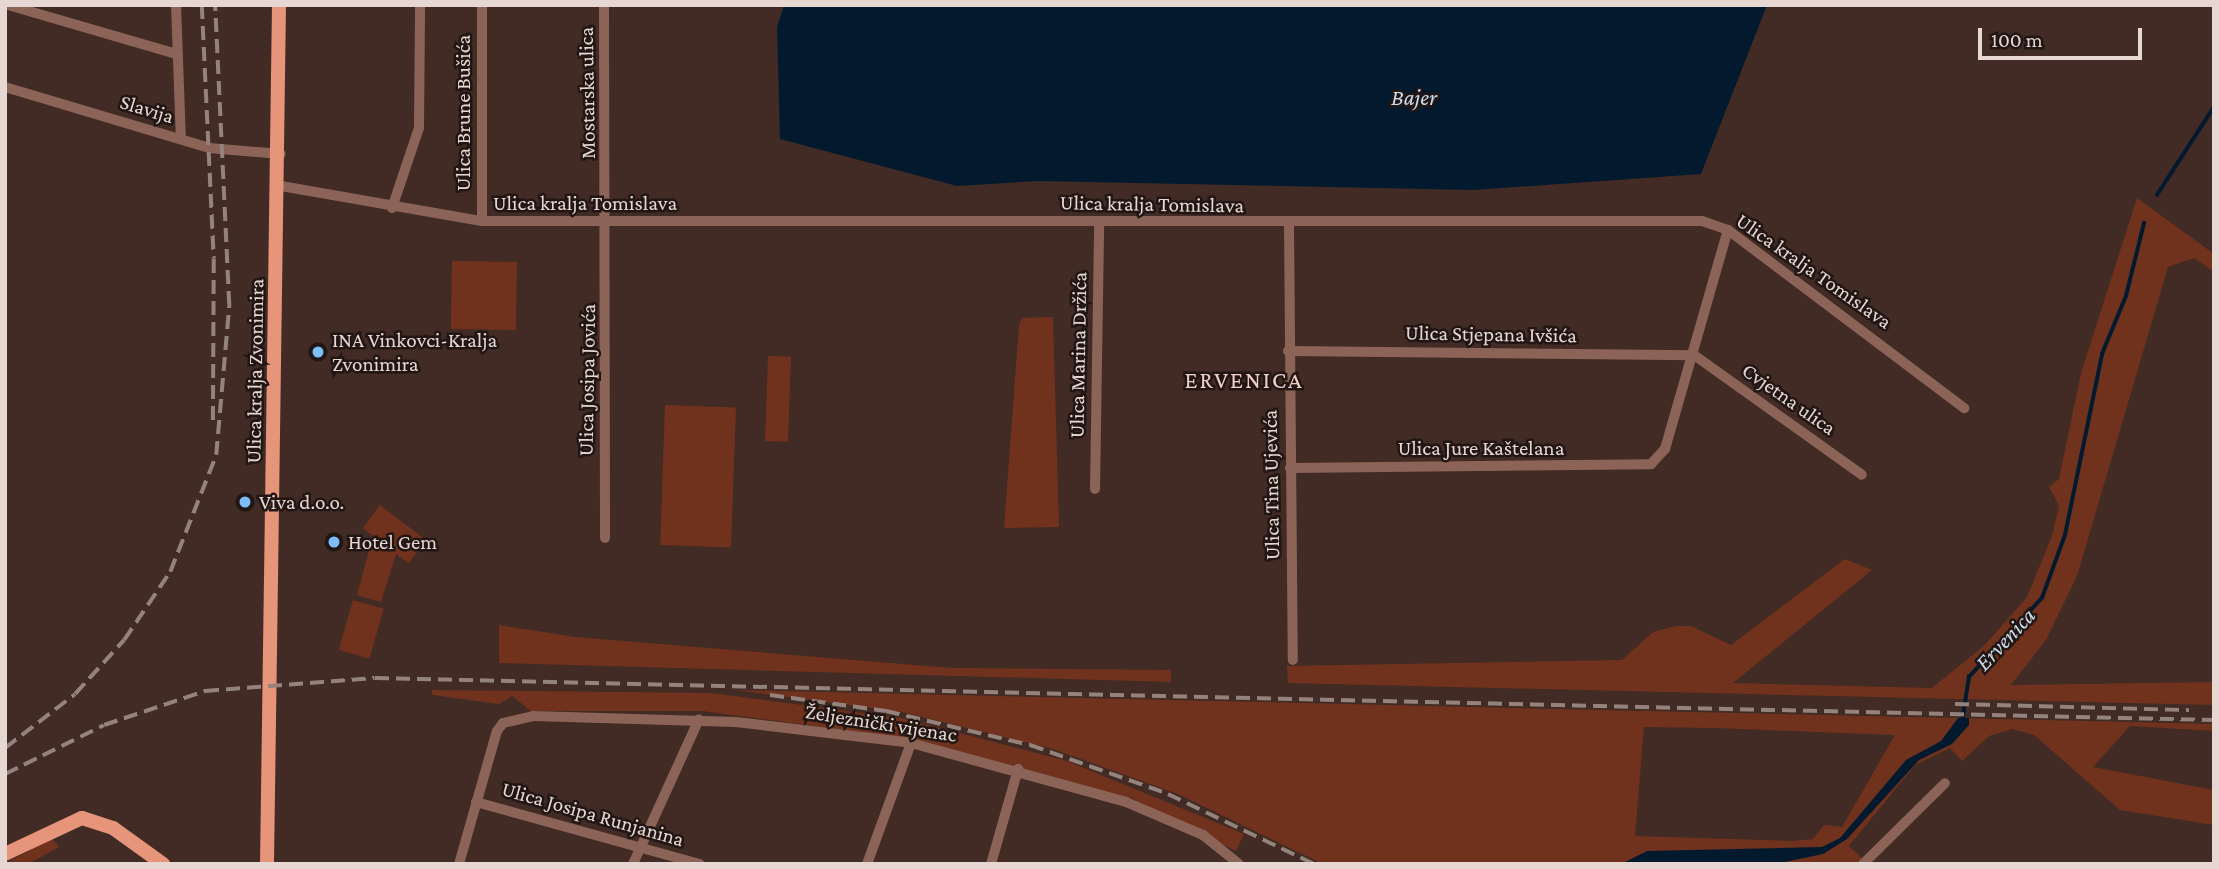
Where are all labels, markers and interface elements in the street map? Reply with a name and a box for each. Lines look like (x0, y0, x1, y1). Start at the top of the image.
scale bar (1981, 14, 2146, 58)
street label: Mostarska ulica (573, 27, 601, 159)
text: 100 m (1991, 28, 2043, 52)
street label: Ulica Brune Bušića (450, 35, 476, 191)
water label: Bajer (1391, 83, 1437, 111)
street label: Slavija (117, 89, 177, 129)
street label: Ulica kralja Tomislava (493, 190, 677, 216)
street label: Ulica kralja Tomislava (1060, 190, 1244, 218)
street label: Ulica kralja Tomislava (1731, 208, 1897, 334)
street label: Ulica Marina Držića (1064, 272, 1092, 438)
street label: Ulica kralja Zvonimira (241, 278, 269, 464)
street label: Ulica Josipa Jovića (573, 304, 601, 456)
street label: Ulica Stjepana Ivšića (1405, 320, 1577, 348)
place label: INA Vinkovci-Kralja Zvonimira (332, 327, 497, 377)
marker: INA Vinkovci-Kralja Zvonimira (310, 344, 326, 360)
street label: Cvjetna ulica (1737, 357, 1841, 441)
district label: ERVENICA (1185, 366, 1303, 394)
street label: Ulica Tina Ujevića (1257, 410, 1285, 560)
street label: Ulica Jure Kaštelana (1398, 435, 1564, 461)
place label: Viva d.o.o. (259, 489, 344, 515)
marker: Viva d.o.o. (237, 494, 253, 510)
place label: Hotel Gem (348, 529, 437, 555)
marker: Hotel Gem (326, 534, 342, 550)
water label: Ervenica (1969, 602, 2041, 676)
street label: Željeznički vijenac (803, 699, 959, 747)
street label: Ulica Josipa Runjanina (499, 776, 687, 852)

